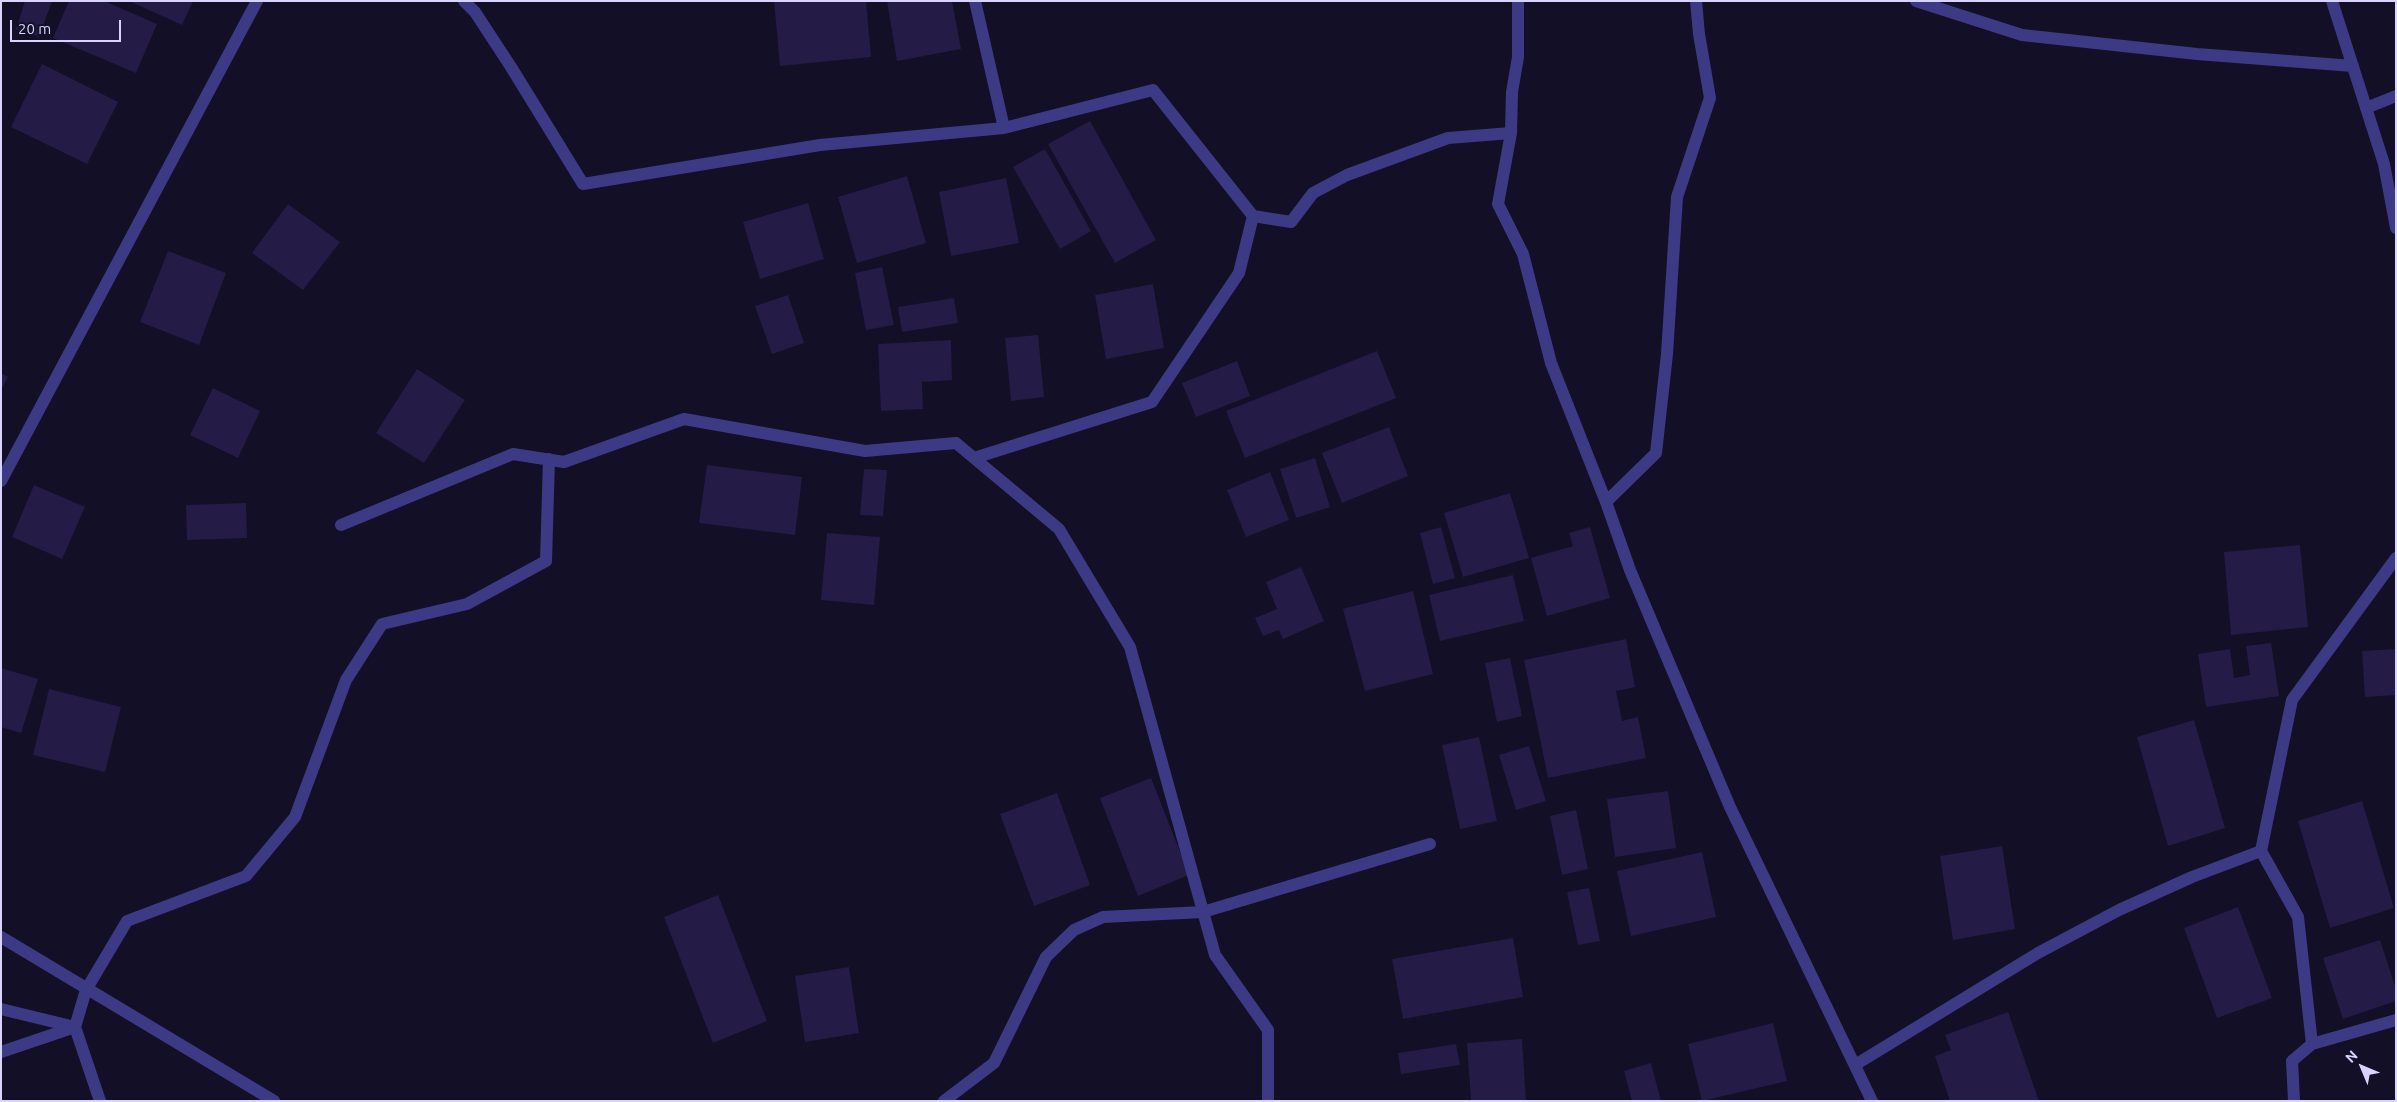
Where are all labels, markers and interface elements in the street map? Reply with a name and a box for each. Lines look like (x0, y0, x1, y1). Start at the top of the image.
scale bar (12, 10, 124, 42)
text: 20 m (18, 20, 51, 37)
north arrow (2337, 1042, 2387, 1092)
text: N (2342, 1047, 2361, 1066)

